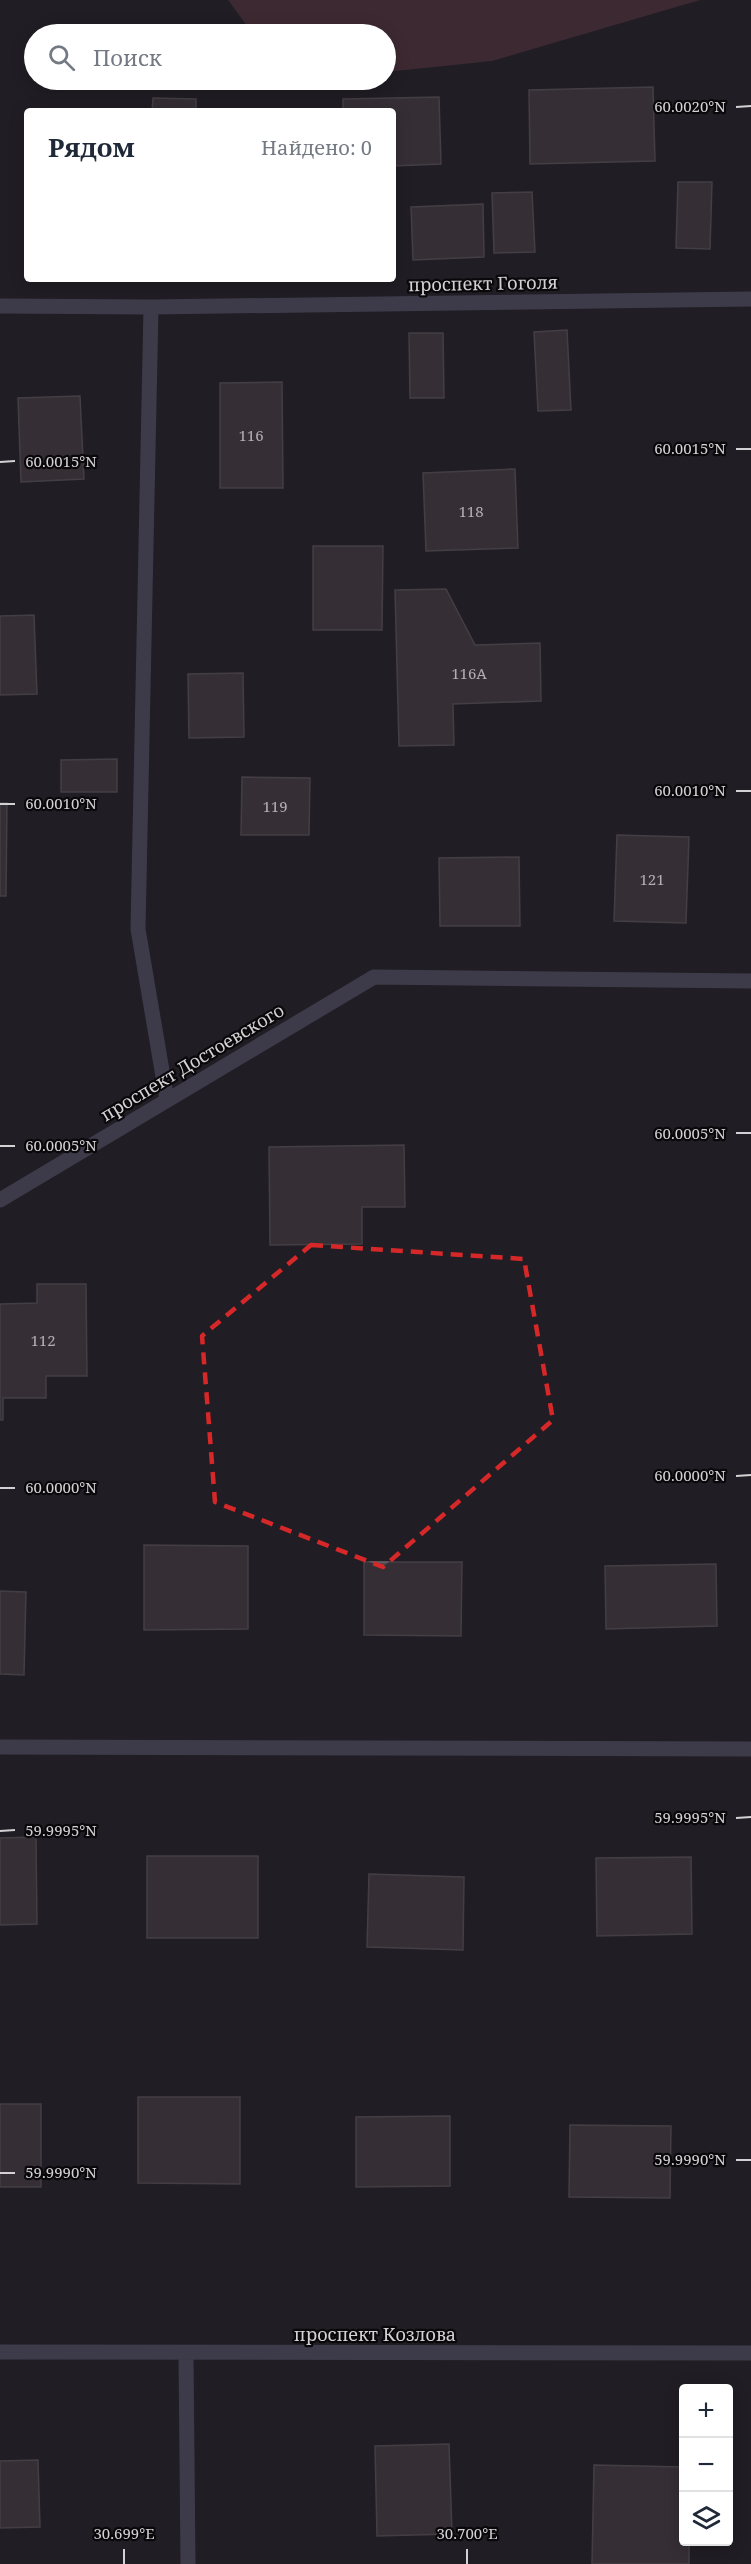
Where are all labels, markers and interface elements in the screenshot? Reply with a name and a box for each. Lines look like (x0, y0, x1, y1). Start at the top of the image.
search box (24, 24, 396, 90)
icon: search (45, 41, 78, 74)
text: Поиск (93, 42, 162, 72)
text: 60.0020°N (654, 96, 726, 116)
text: Рядом (48, 129, 135, 165)
text: Найдено: 0 (261, 134, 372, 161)
street label: проспект Гоголя (408, 270, 558, 296)
house number: 116 (238, 425, 264, 445)
text: 60.0015°N (654, 438, 726, 458)
text: 60.0015°N (25, 451, 97, 471)
house number: 118 (458, 501, 484, 521)
house number: 116А (451, 663, 487, 683)
text: 60.0010°N (654, 780, 726, 800)
text: 60.0010°N (25, 793, 97, 813)
house number: 119 (262, 796, 288, 816)
house number: 121 (639, 869, 665, 889)
street label: проспект Достоевского (96, 998, 288, 1126)
text: 60.0005°N (654, 1123, 726, 1143)
text: 60.0005°N (25, 1135, 97, 1155)
house number: 112 (30, 1330, 56, 1350)
text: 60.0000°N (654, 1465, 726, 1485)
text: 60.0000°N (25, 1477, 97, 1497)
text: 59.9995°N (654, 1807, 726, 1827)
text: 59.9995°N (25, 1820, 97, 1840)
text: 59.9990°N (654, 2149, 726, 2169)
text: 59.9990°N (25, 2162, 97, 2182)
street label: проспект Козлова (294, 2322, 456, 2346)
map controls (679, 2384, 733, 2546)
button: + (679, 2384, 733, 2438)
button: − (679, 2438, 733, 2492)
button: layers (679, 2492, 733, 2546)
text: 30.699°E (93, 2523, 155, 2543)
text: 30.700°E (436, 2523, 498, 2543)

